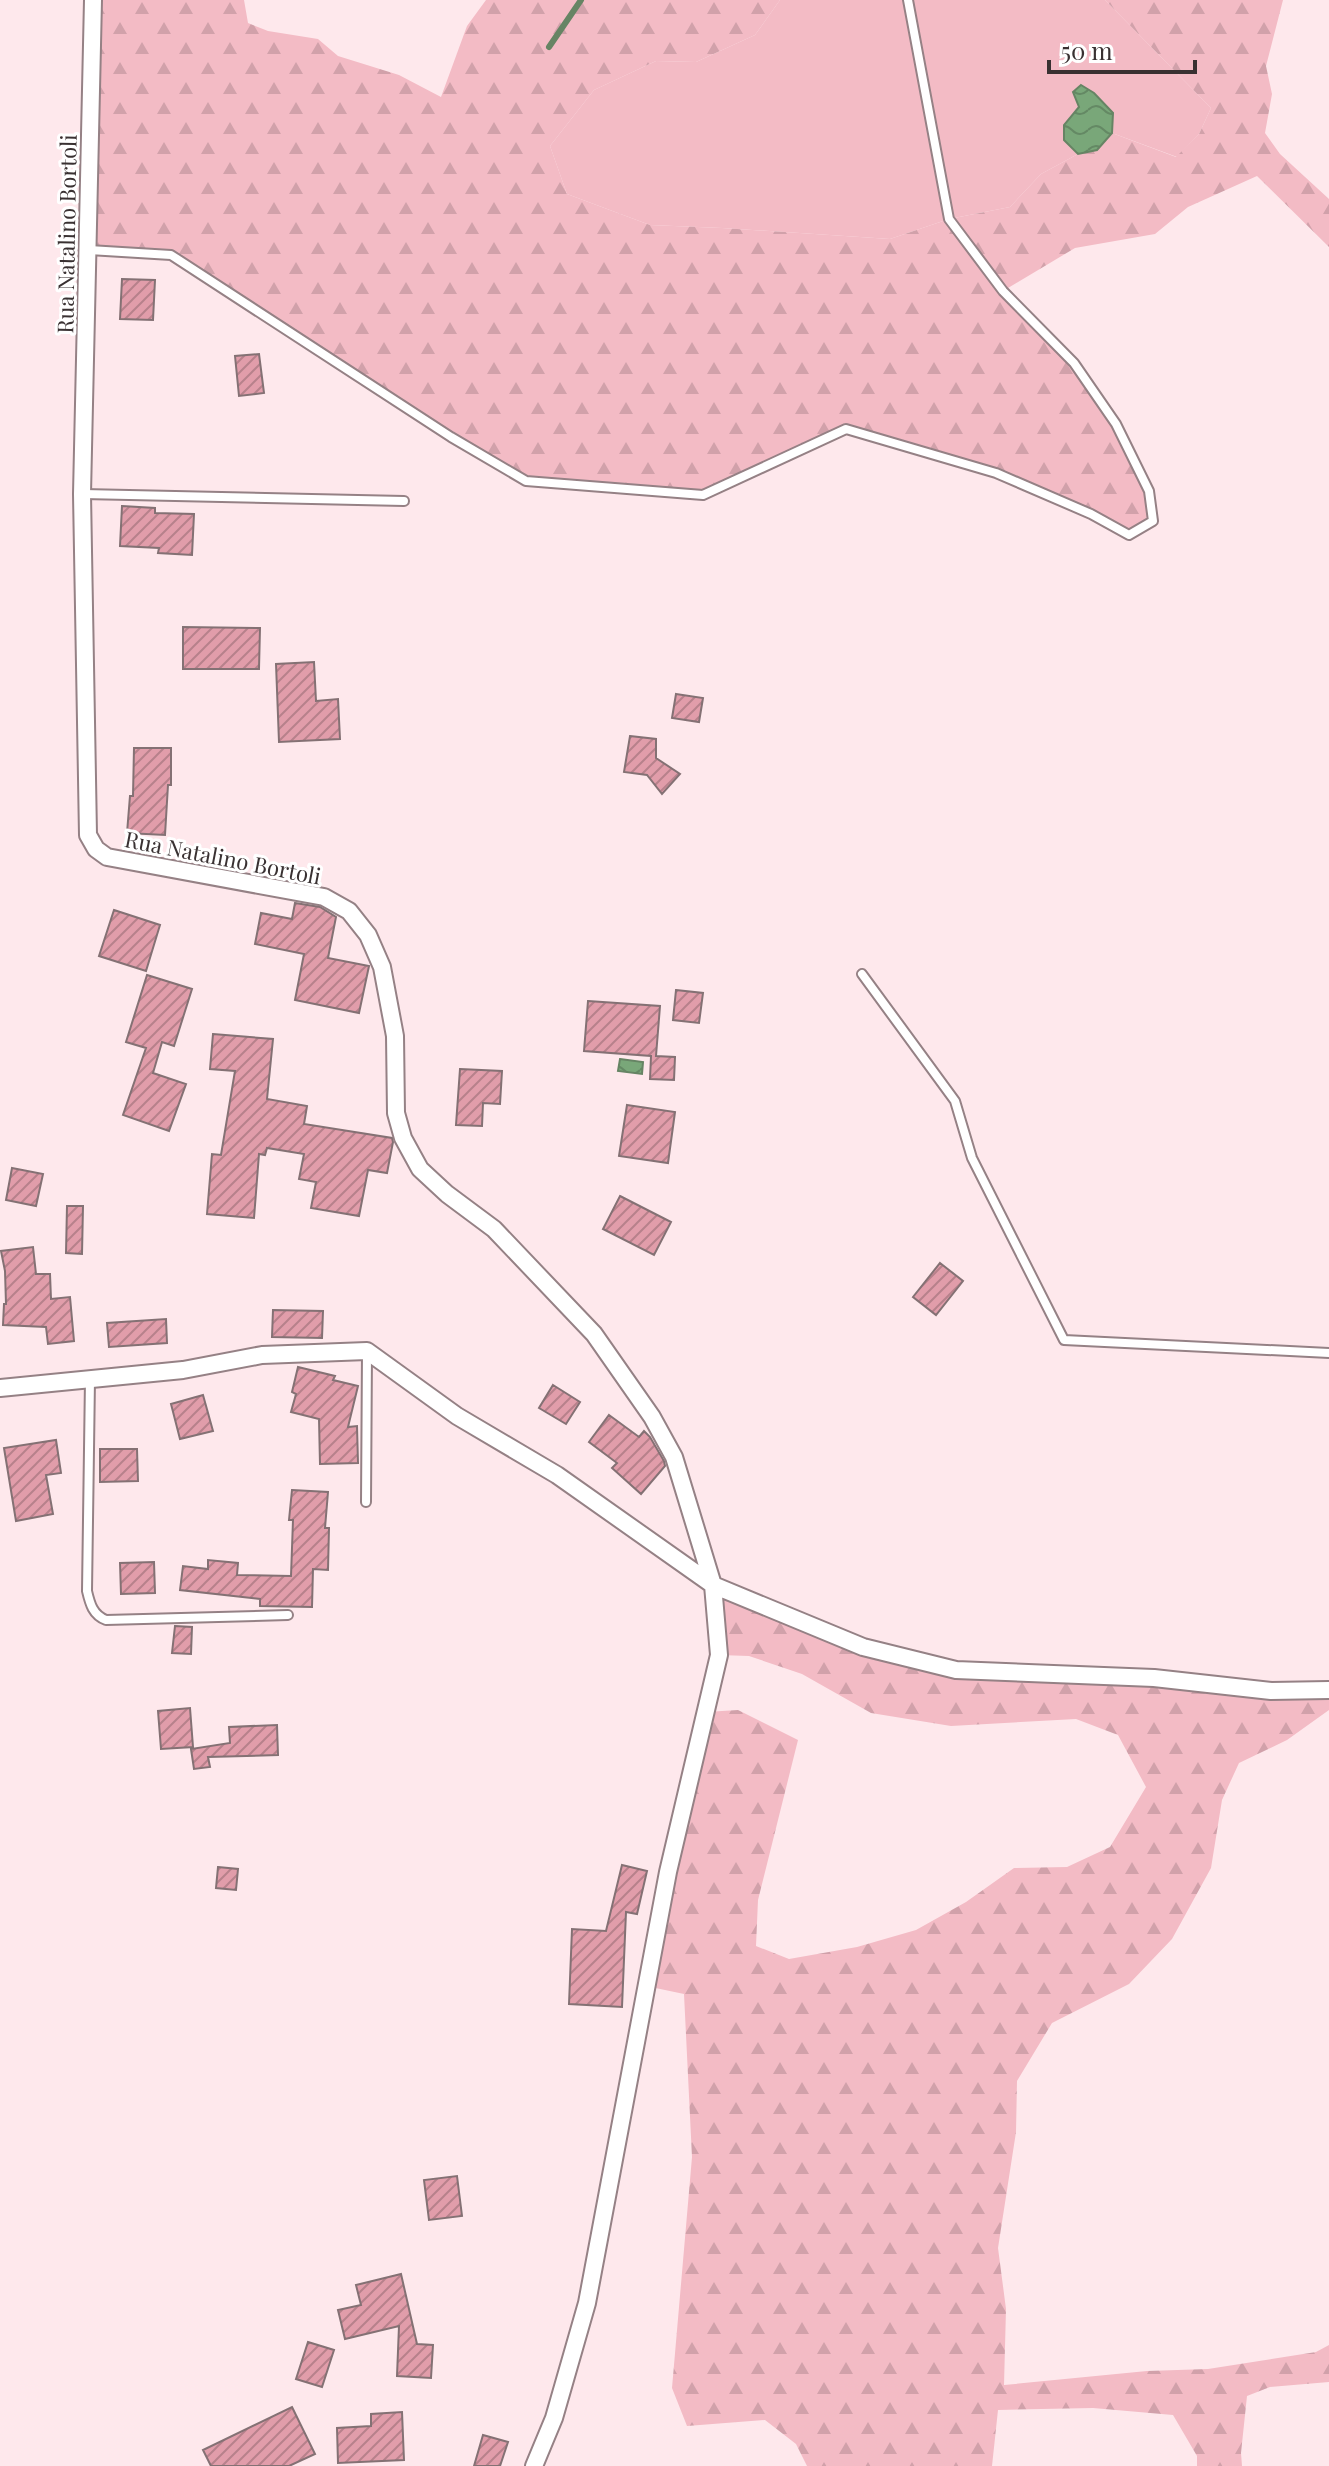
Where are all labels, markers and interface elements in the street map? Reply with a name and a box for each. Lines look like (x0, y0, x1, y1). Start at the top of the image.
scale bar (1049, 24, 1195, 74)
text: 50 m (1061, 34, 1113, 66)
street label: Rua Natalino Bortoli (49, 134, 83, 334)
street label: Rua Natalino Bortoli (122, 823, 324, 891)

